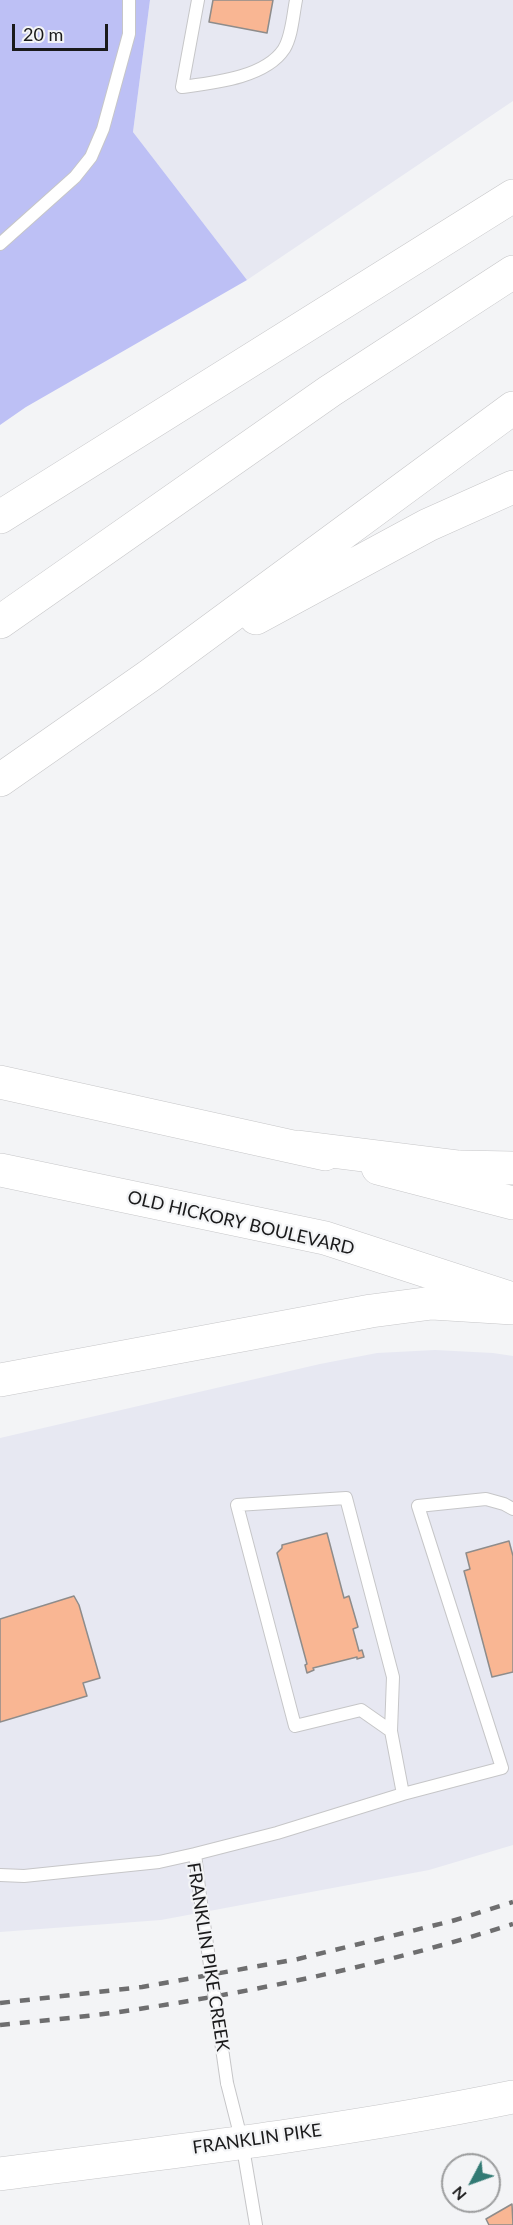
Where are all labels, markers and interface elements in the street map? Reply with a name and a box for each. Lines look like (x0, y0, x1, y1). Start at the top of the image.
scale bar (15, 12, 111, 50)
text: 20 m (23, 23, 63, 45)
street label: OLD HICKORY BOULEVARD (125, 1186, 357, 1260)
street label: FRANKLIN PIKE CREEK (182, 1861, 234, 2053)
street label: FRANKLIN PIKE (191, 2119, 323, 2159)
north arrow (441, 2153, 501, 2213)
text: N (447, 2183, 470, 2205)

